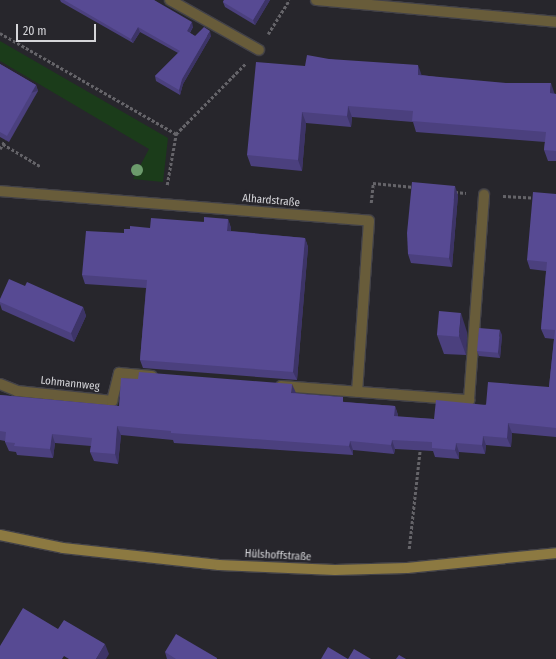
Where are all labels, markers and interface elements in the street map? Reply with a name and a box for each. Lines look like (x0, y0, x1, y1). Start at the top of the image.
scale bar (18, 16, 98, 42)
text: 20 m (23, 24, 47, 38)
street label: Alhardstraße (242, 192, 300, 210)
street label: Lohmannweg (40, 374, 100, 394)
street label: Hülshoffstraße (244, 548, 312, 564)

